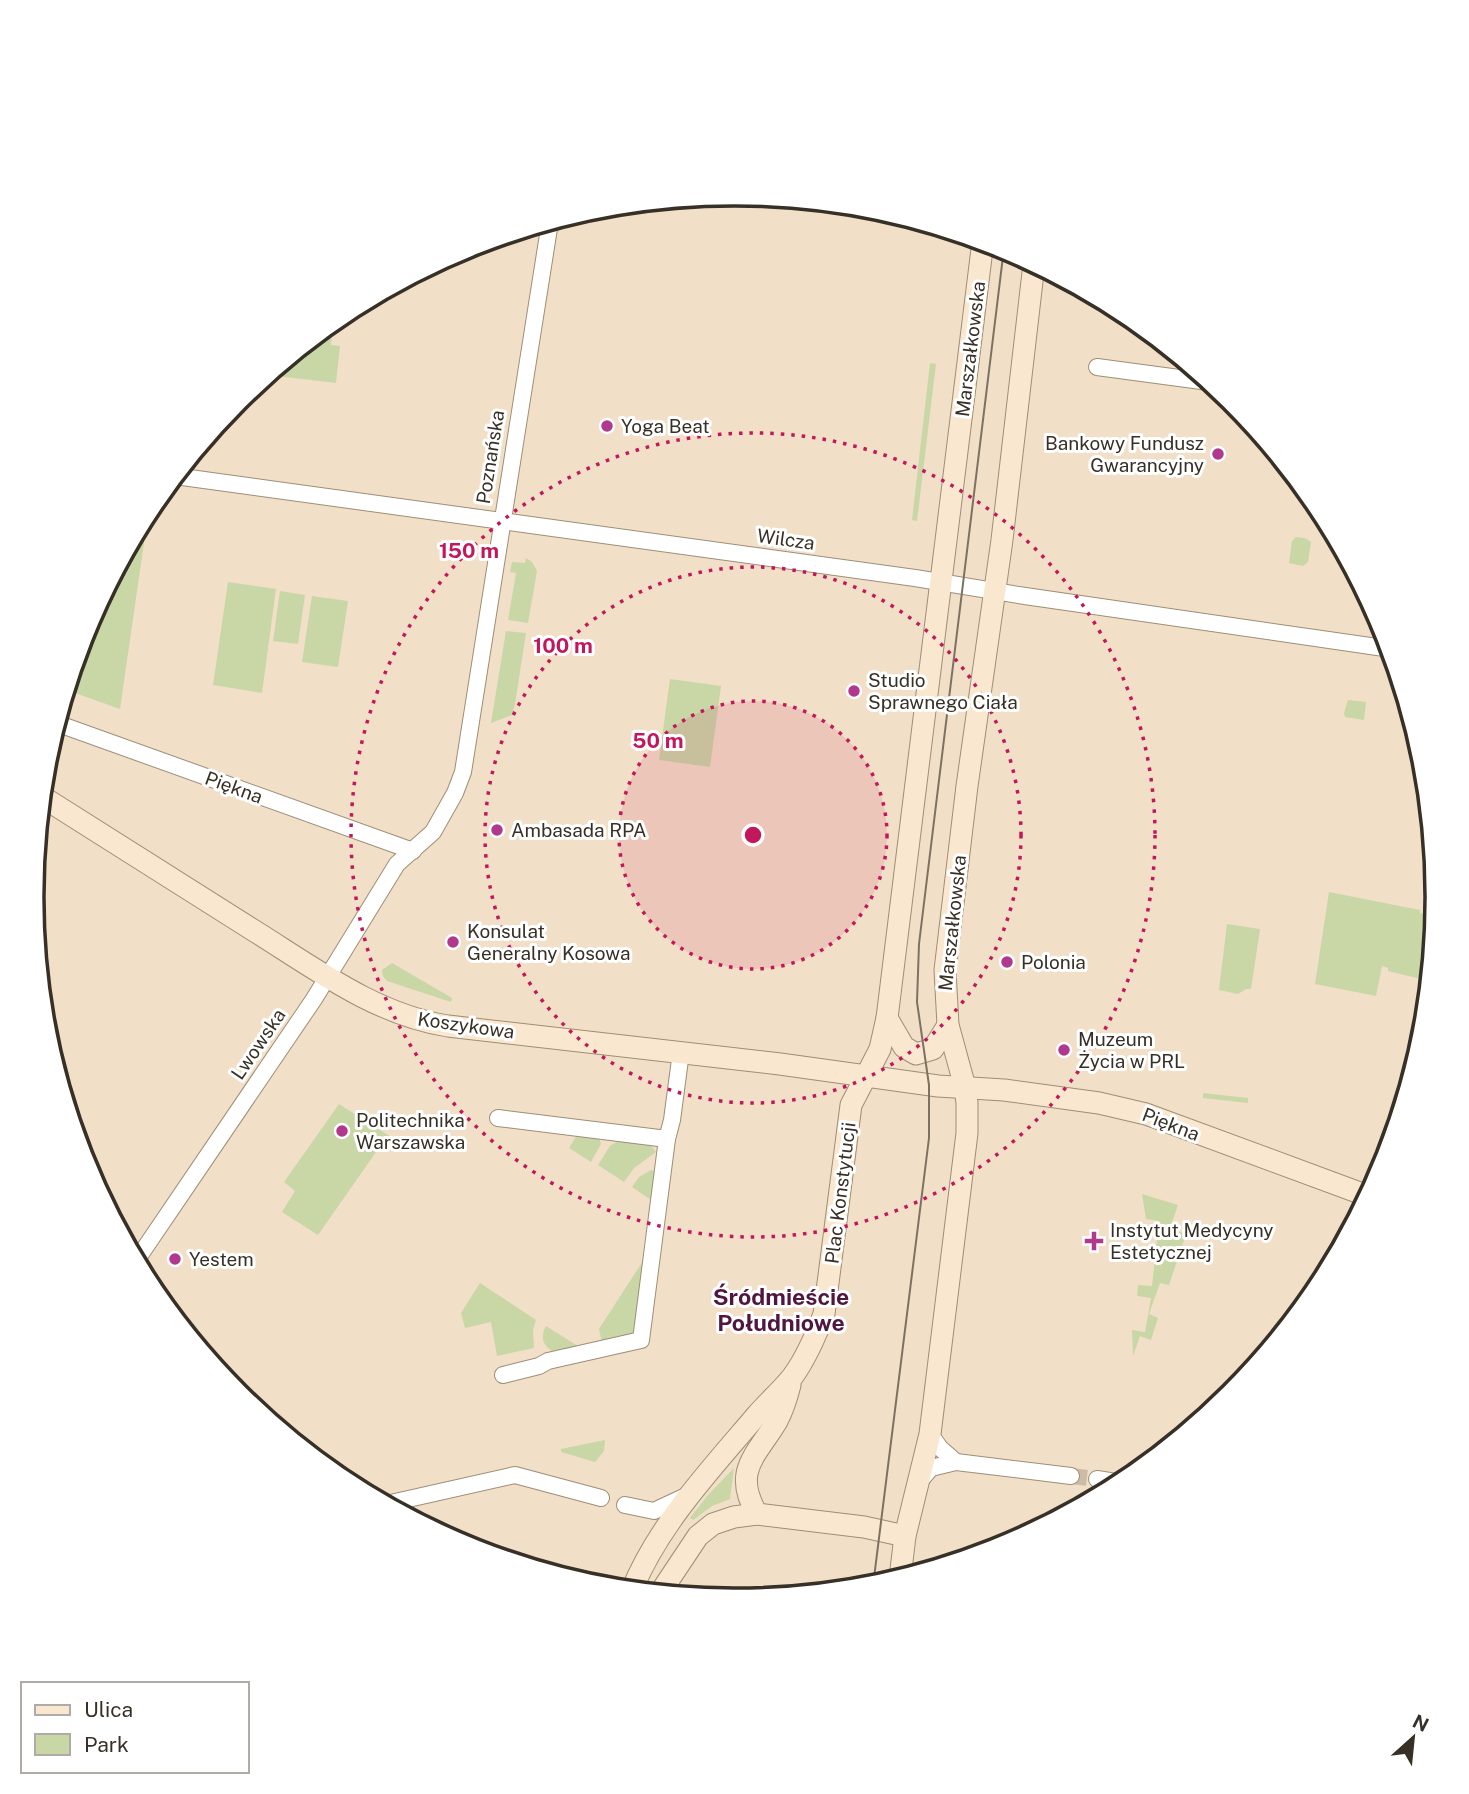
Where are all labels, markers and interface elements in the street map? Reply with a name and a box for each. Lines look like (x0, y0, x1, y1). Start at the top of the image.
street label: Marszałkowska (951, 280, 989, 418)
street label: Poznańska (472, 409, 508, 505)
place label: Yoga Beat (621, 415, 710, 437)
marker: Yoga Beat (599, 418, 615, 434)
place label: Bankowy Fundusz Gwarancyjny (1045, 432, 1204, 476)
marker: Bankowy Fundusz Gwarancyjny (1210, 446, 1226, 462)
street label: Wilcza (756, 524, 816, 554)
text: 150 m (439, 538, 499, 563)
text: 100 m (533, 633, 593, 658)
place label: Studio Sprawnego Ciała (868, 669, 1018, 713)
marker: Studio Sprawnego Ciała (846, 683, 862, 699)
text: 50 m (632, 728, 684, 753)
street label: Piękna (202, 766, 266, 808)
place label: Ambasada RPA (511, 819, 646, 841)
marker: Ambasada RPA (489, 822, 505, 838)
centre of rings (741, 823, 765, 847)
street label: Marszałkowska (934, 854, 970, 992)
place label: Konsulat Generalny Kosowa (467, 920, 630, 964)
marker: Konsulat Generalny Kosowa (445, 934, 461, 950)
place label: Polonia (1021, 951, 1086, 973)
marker: Polonia (999, 954, 1015, 970)
street label: Lwowska (226, 1004, 290, 1084)
street label: Koszykowa (416, 1007, 516, 1043)
place label: Muzeum Życia w PRL (1078, 1028, 1185, 1072)
marker: Muzeum Życia w PRL (1056, 1042, 1072, 1058)
street label: Piękna (1139, 1103, 1203, 1145)
place label: Politechnika Warszawska (356, 1109, 465, 1153)
street label: Plac Konstytucji (820, 1121, 860, 1265)
marker: Politechnika Warszawska (334, 1123, 350, 1139)
place label: Instytut Medycyny Estetycznej (1110, 1219, 1274, 1263)
marker: Instytut Medycyny Estetycznej (1084, 1231, 1104, 1251)
place label: Yestem (189, 1248, 254, 1270)
marker: Yestem (167, 1251, 183, 1267)
district label: Śródmieście Południowe (713, 1283, 849, 1336)
legend (21, 1682, 248, 1773)
text: Ulica (84, 1697, 133, 1722)
north arrow (1378, 1703, 1448, 1773)
text: N (1409, 1710, 1432, 1736)
text: Park (84, 1732, 129, 1757)

